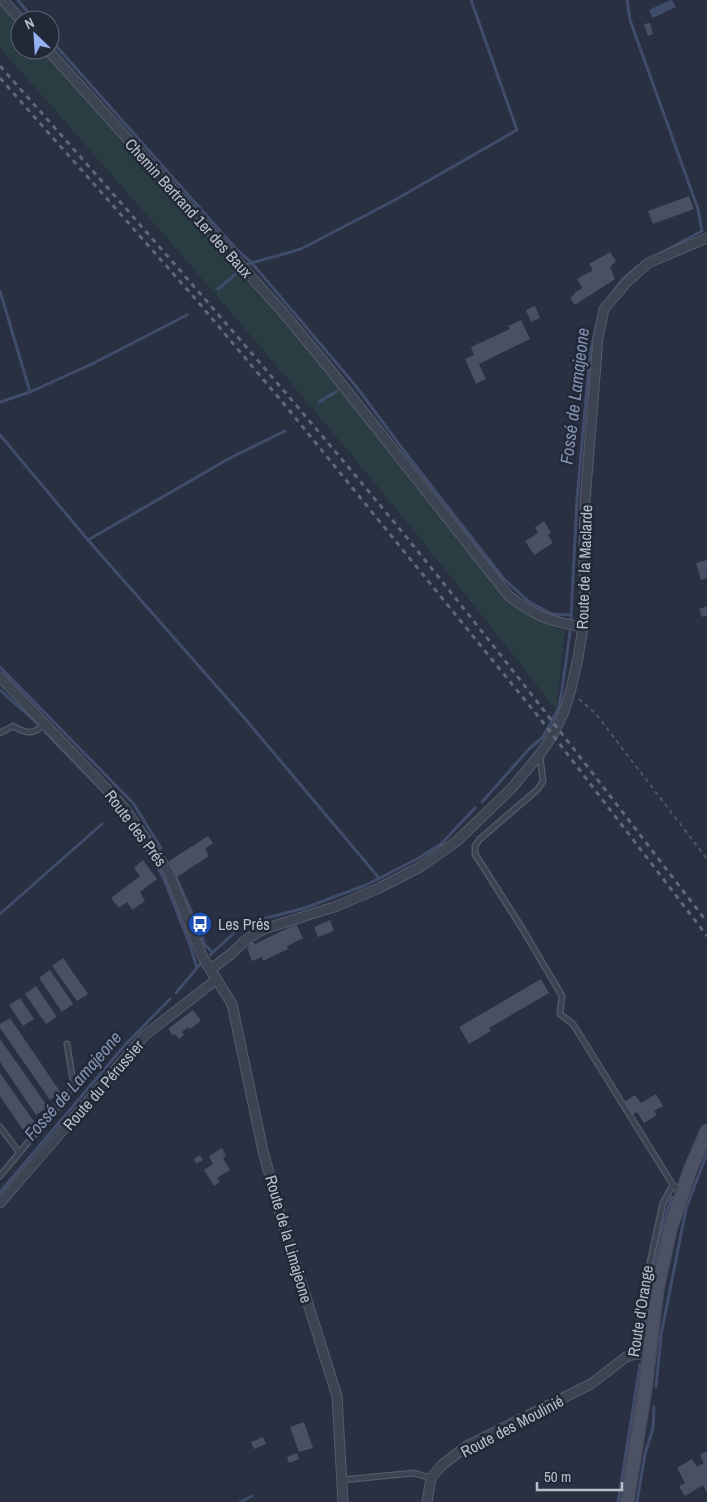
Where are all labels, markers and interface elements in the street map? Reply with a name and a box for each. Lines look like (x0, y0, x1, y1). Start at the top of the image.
north arrow (10, 10, 60, 60)
text: N (22, 13, 37, 33)
street label: Chemin Bertrand 1er des Baux (120, 133, 258, 283)
water label: Fossé de Lamajeone (554, 326, 595, 466)
street label: Route de la Maclarde (571, 504, 597, 630)
street label: Route des Prés (100, 785, 172, 871)
bus stop icon: Les Prés (187, 911, 213, 937)
place label: Les Prés (218, 913, 270, 935)
water label: Fossé de Lamajeone (18, 1026, 127, 1146)
street label: Route du Pérussier (58, 1035, 149, 1135)
street label: Route de la Limajeone (260, 1173, 318, 1305)
street label: Route d'Orange (622, 1264, 658, 1358)
street label: Route des Moulinié (457, 1390, 567, 1462)
scale bar (537, 1460, 622, 1492)
text: 50 m (544, 1466, 571, 1487)

